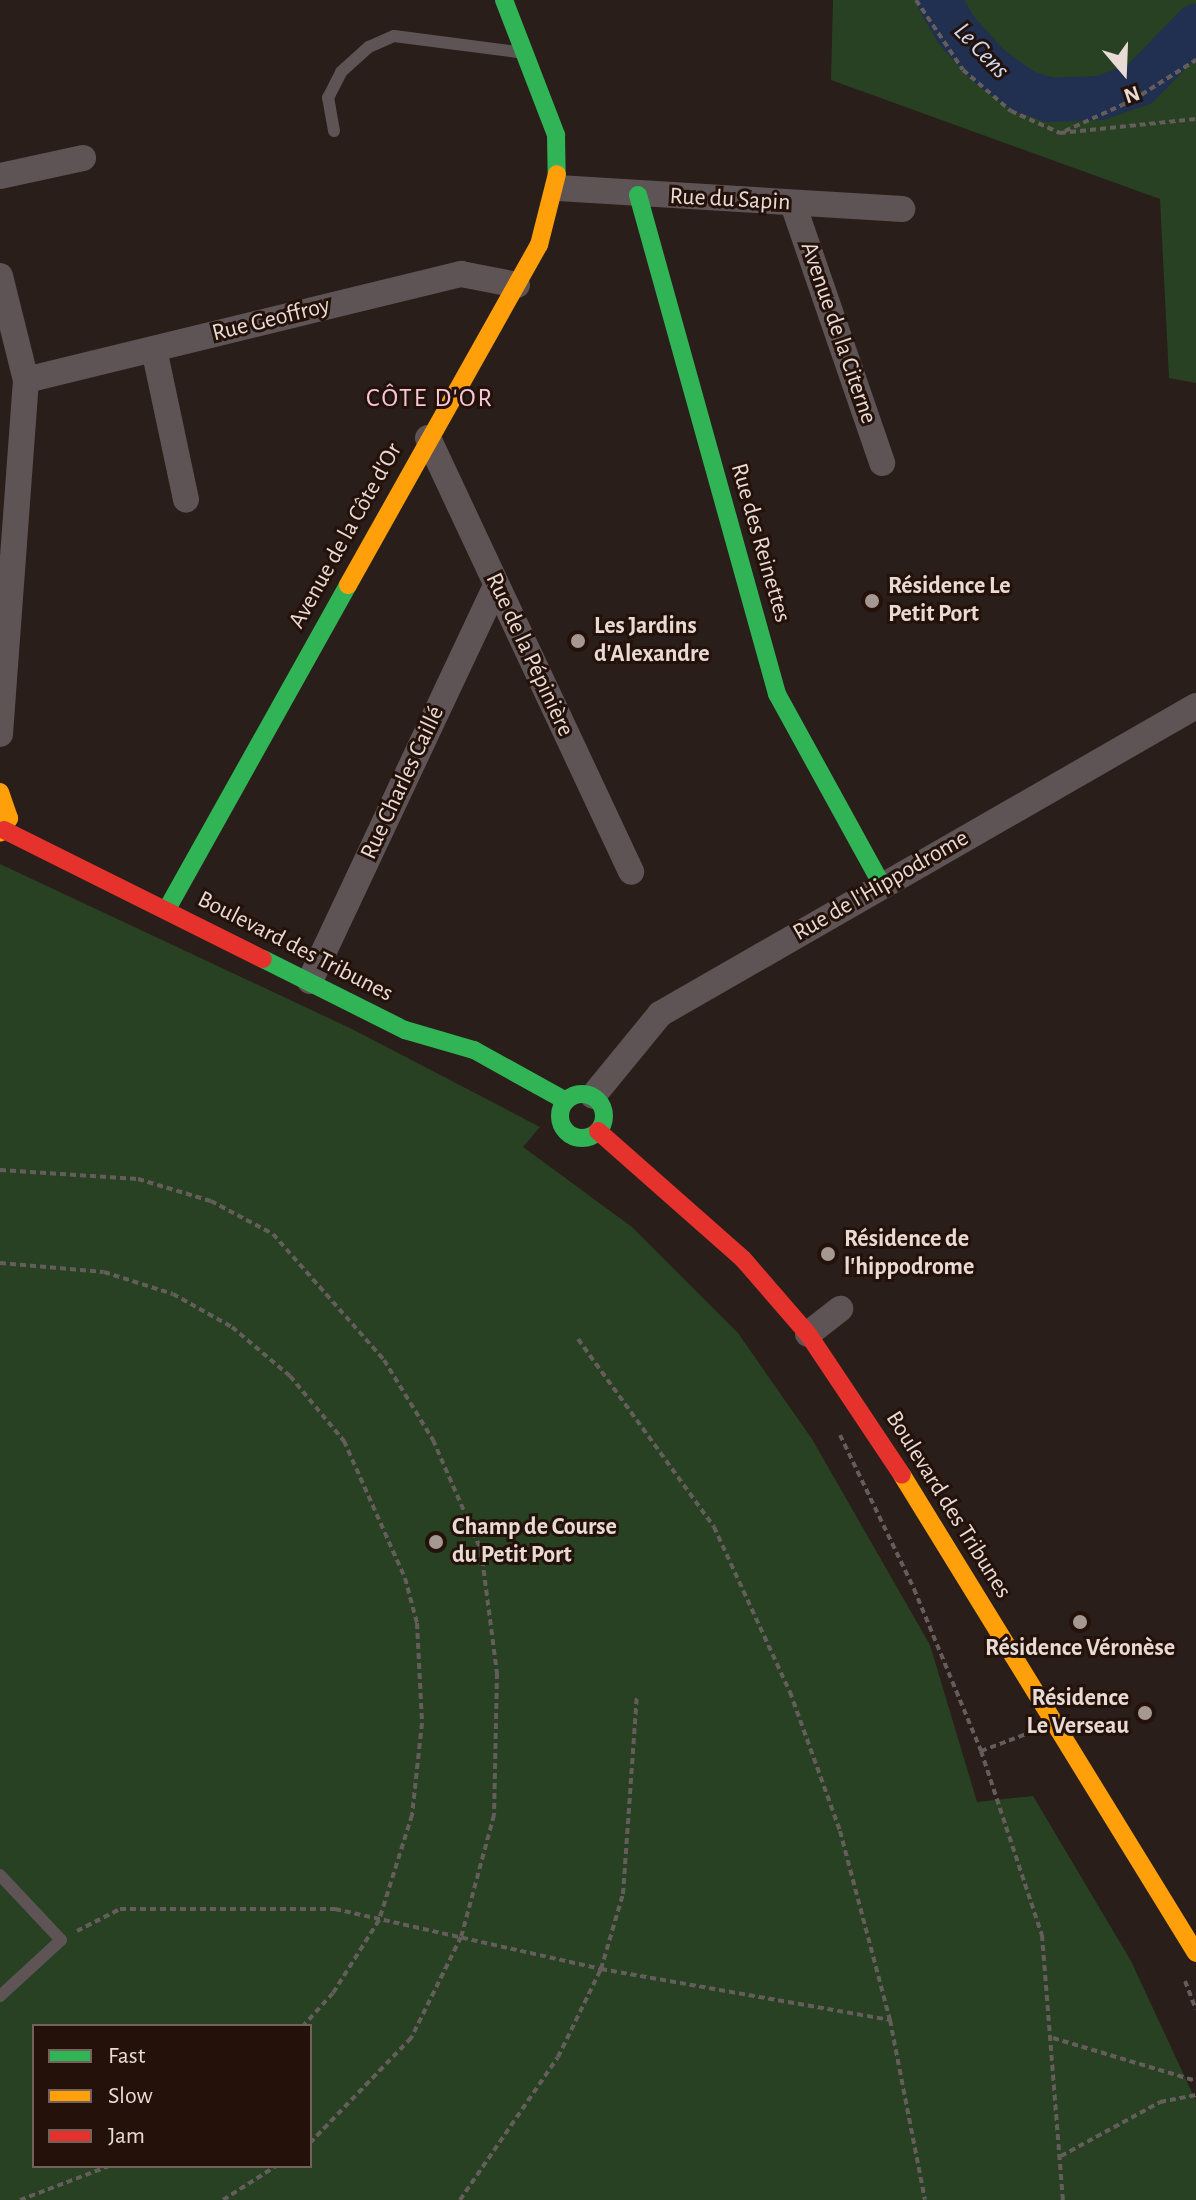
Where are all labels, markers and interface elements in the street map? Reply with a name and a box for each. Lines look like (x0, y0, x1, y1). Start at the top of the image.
water label: Le Cens (947, 16, 1015, 86)
north arrow (1084, 32, 1164, 112)
text: N (1121, 82, 1143, 108)
street label: Rue du Sapin (669, 182, 791, 218)
street label: Avenue de la Citerne (793, 238, 883, 428)
street label: Rue Geoffroy (209, 291, 333, 349)
district label: CÔTE D'OR (366, 383, 494, 415)
street label: Avenue de la Côte d'Or (283, 438, 409, 634)
street label: Rue des Reinettes (724, 460, 796, 626)
street label: Rue de la Pépinière (479, 569, 579, 741)
place label: Résidence Le Petit Port (888, 573, 1011, 629)
marker: Résidence Le Petit Port (863, 592, 881, 610)
place label: Les Jardins d'Alexandre (594, 613, 710, 669)
marker: Les Jardins d'Alexandre (569, 632, 587, 650)
street label: Rue Charles Caillé (355, 702, 451, 864)
street label: Rue de l'Hippodrome (788, 824, 974, 948)
street label: Boulevard des Tribunes (193, 885, 397, 1009)
place label: Résidence de l'hippodrome (844, 1226, 974, 1282)
marker: Résidence de l'hippodrome (819, 1245, 837, 1263)
street label: Boulevard des Tribunes (879, 1406, 1017, 1604)
place label: Champ de Course du Petit Port (452, 1514, 617, 1570)
marker: Champ de Course du Petit Port (427, 1533, 445, 1551)
marker: Résidence Véronèse (1071, 1613, 1089, 1631)
place label: Résidence Véronèse (985, 1635, 1175, 1663)
place label: Résidence Le Verseau (1027, 1685, 1129, 1741)
marker: Résidence Le Verseau (1136, 1704, 1154, 1722)
legend (32, 2024, 312, 2168)
text: Fast (108, 2044, 145, 2068)
text: Slow (108, 2084, 153, 2108)
text: Jam (108, 2124, 145, 2148)

